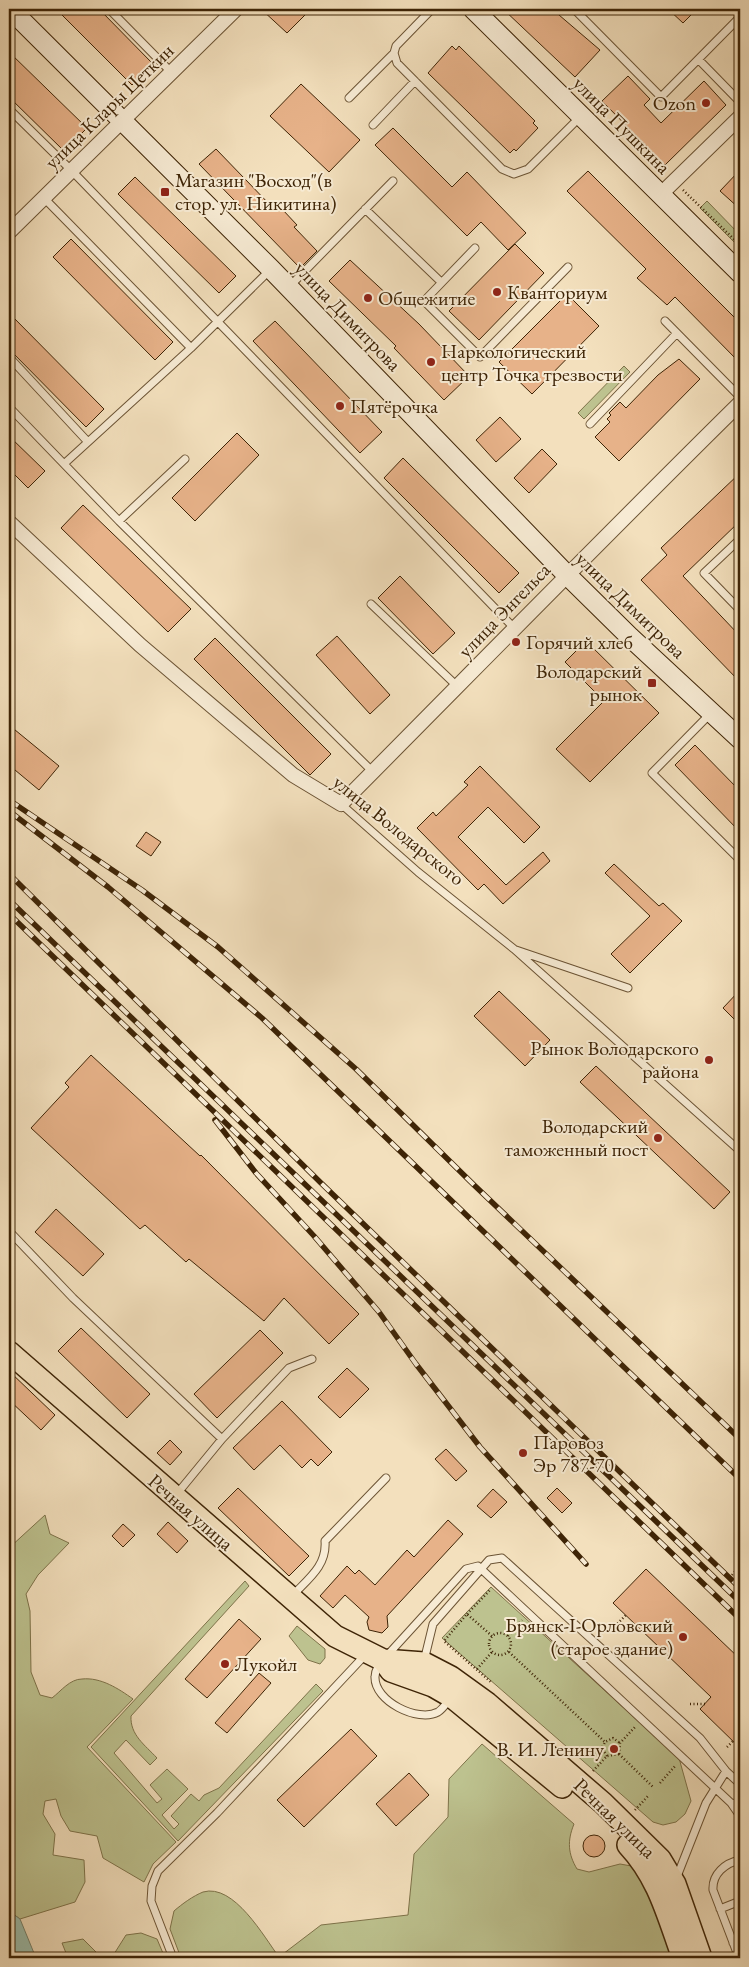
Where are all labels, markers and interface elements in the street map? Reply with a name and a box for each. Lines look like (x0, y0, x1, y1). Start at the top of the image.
street label: улица Клары Цеткин (39, 38, 179, 174)
street label: улица Пушкина (567, 70, 677, 180)
place label: Ozon (653, 90, 696, 116)
marker: Ozon (700, 97, 712, 109)
place label: Магазин "Восход"(в стор. ул. Никитина) (175, 167, 337, 216)
marker: Магазин "Восход"(в стор. ул. Никитина) (159, 186, 171, 198)
street label: улица Димитрова (289, 255, 407, 377)
place label: Кванториум (507, 279, 608, 305)
place label: Общежитие (378, 285, 475, 311)
marker: Кванториум (491, 286, 503, 298)
marker: Общежитие (362, 292, 374, 304)
place label: Наркологический центр Точка трезвости (441, 338, 623, 387)
marker: Наркологический центр Точка трезвости (425, 356, 437, 368)
place label: Пятёрочка (350, 393, 438, 419)
marker: Пятёрочка (334, 400, 346, 412)
street label: улица Димитрова (570, 546, 692, 664)
street label: улица Энгельса (452, 557, 556, 663)
place label: Горячий хлеб (526, 629, 633, 655)
marker: Горячий хлеб (510, 636, 522, 648)
place label: Володарский рынок (536, 658, 642, 707)
marker: Володарский рынок (646, 677, 658, 689)
street label: улица Володарского (328, 769, 470, 891)
place label: Рынок Володарского района (530, 1035, 699, 1084)
marker: Рынок Володарского района (703, 1054, 715, 1066)
place label: Володарский таможенный пост (505, 1113, 648, 1162)
marker: Володарский таможенный пост (652, 1132, 664, 1144)
place label: Паровоз Эр 787-70 (533, 1429, 614, 1478)
marker: Паровоз Эр 787-70 (517, 1447, 529, 1459)
street label: Речная улица (143, 1468, 239, 1556)
place label: Брянск-I-Орловский (старое здание) (505, 1612, 673, 1661)
marker: Брянск-I-Орловский (старое здание) (677, 1631, 689, 1643)
place label: Лукойл (235, 1651, 298, 1677)
marker: Лукойл (219, 1658, 231, 1670)
place label: В. И. Ленину (497, 1736, 604, 1762)
marker: В. И. Ленину (608, 1743, 620, 1755)
street label: Речная улица (568, 1772, 662, 1864)

